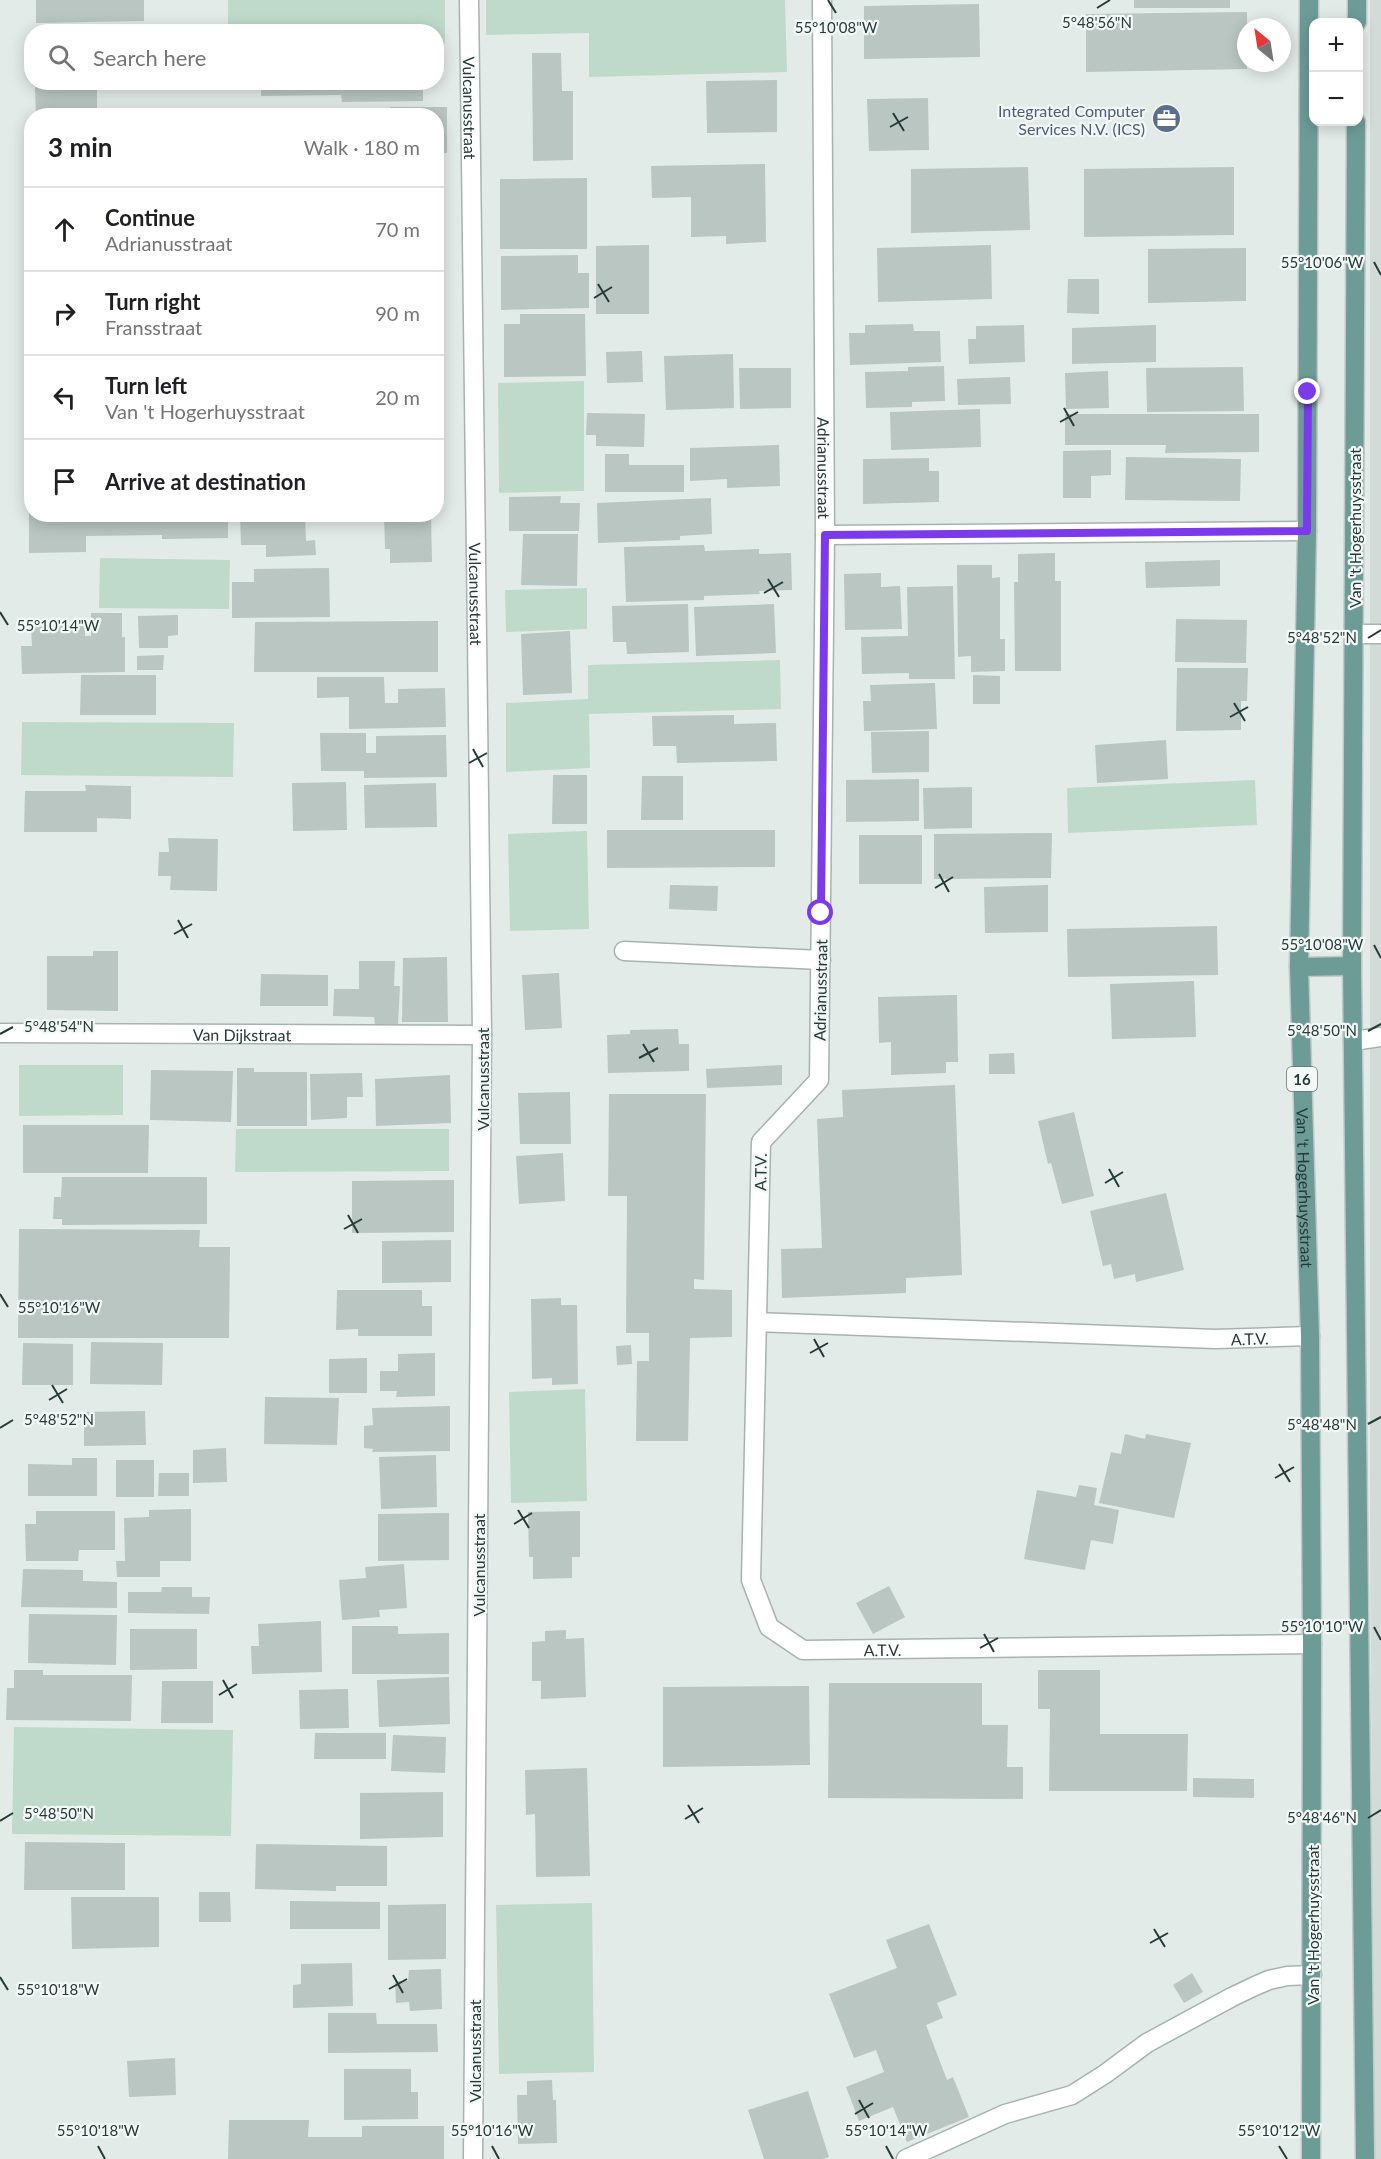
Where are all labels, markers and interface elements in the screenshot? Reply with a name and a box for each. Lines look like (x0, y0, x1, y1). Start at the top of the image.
text: 5°48'56"N (1062, 13, 1132, 31)
text: 55°10'08"W (795, 18, 878, 36)
north arrow (1237, 18, 1291, 72)
map controls (1309, 18, 1363, 126)
button: + (1309, 18, 1363, 72)
search box (24, 24, 444, 90)
icon: search (45, 41, 78, 74)
text: Search here (93, 44, 206, 71)
street label: Vulcanusstraat (460, 56, 481, 160)
button: − (1309, 72, 1363, 126)
place label: Integrated Computer Services N.V. (ICS) (998, 101, 1145, 138)
office icon: Integrated Computer Services N.V. (ICS) (1150, 103, 1182, 135)
text: 3 min (48, 131, 112, 163)
text: Walk · 180 m (304, 135, 420, 159)
text: Continue (105, 204, 195, 231)
icon: ahead (48, 213, 81, 246)
text: 70 m (375, 217, 420, 241)
text: Adrianusstraat (105, 231, 232, 255)
text: 55°10'06"W (1281, 253, 1364, 271)
text: Turn right (105, 288, 200, 315)
icon: right (48, 297, 81, 330)
text: 90 m (375, 301, 420, 325)
text: Fransstraat (105, 315, 202, 339)
text: Turn left (105, 372, 187, 399)
route end (1294, 378, 1320, 404)
icon: left (48, 381, 81, 414)
text: 20 m (375, 385, 420, 409)
text: Van 't Hogerhuysstraat (105, 399, 305, 423)
street label: Adrianusstraat (815, 417, 834, 519)
street label: Van 't Hogerhuysstraat (1345, 448, 1364, 608)
icon: arrive (48, 465, 81, 498)
text: Arrive at destination (105, 468, 306, 495)
street label: Vulcanusstraat (466, 542, 487, 646)
text: 55°10'14"W (17, 616, 100, 634)
text: 5°48'52"N (1287, 628, 1357, 646)
route start (807, 899, 833, 925)
text: 55°10'08"W (1281, 935, 1364, 953)
street label: Adrianusstraat (810, 939, 830, 1041)
text: 5°48'54"N (24, 1017, 94, 1035)
text: 5°48'50"N (1287, 1021, 1357, 1039)
street label: Van Dijkstraat (193, 1024, 292, 1044)
street label: Vulcanusstraat (473, 1027, 492, 1130)
road number: 16 (1287, 1067, 1317, 1091)
street label: Van 't Hogerhuysstraat (1294, 1108, 1317, 1268)
street label: A.T.V. (750, 1153, 770, 1191)
text: 55°10'16"W (18, 1298, 101, 1316)
street label: A.T.V. (1230, 1328, 1269, 1348)
text: 5°48'52"N (24, 1410, 94, 1428)
text: 5°48'48"N (1287, 1415, 1357, 1433)
street label: Vulcanusstraat (469, 1513, 488, 1616)
text: 55°10'10"W (1281, 1617, 1364, 1635)
street label: A.T.V. (864, 1639, 902, 1659)
text: 5°48'50"N (24, 1804, 94, 1822)
text: 5°48'46"N (1287, 1808, 1357, 1826)
street label: Van 't Hogerhuysstraat (1303, 1845, 1322, 2005)
text: 55°10'18"W (17, 1980, 100, 1998)
street label: Vulcanusstraat (465, 1999, 484, 2102)
text: 55°10'18"W (57, 2121, 140, 2139)
text: 55°10'16"W (451, 2121, 534, 2139)
text: 55°10'14"W (845, 2121, 928, 2139)
text: 55°10'12"W (1238, 2121, 1321, 2139)

